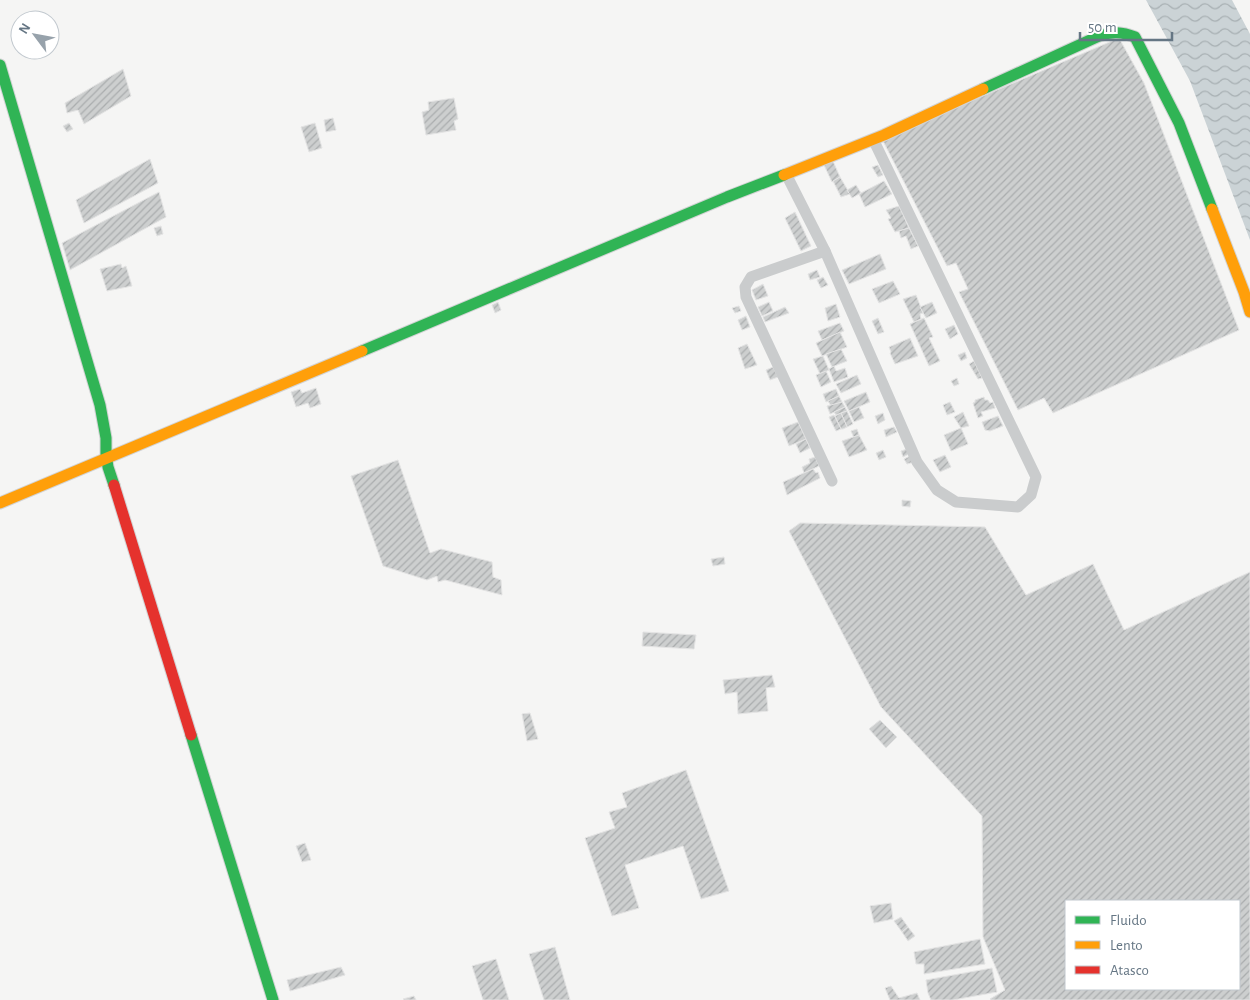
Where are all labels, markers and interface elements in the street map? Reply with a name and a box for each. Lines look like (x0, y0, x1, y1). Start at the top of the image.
north arrow (10, 10, 60, 60)
scale bar (1080, 10, 1172, 42)
text: 50 m (1088, 20, 1117, 35)
text: N (16, 21, 33, 36)
legend (1065, 900, 1240, 990)
text: Fluido (1110, 913, 1147, 928)
text: Lento (1110, 938, 1143, 953)
text: Atasco (1110, 963, 1149, 978)

